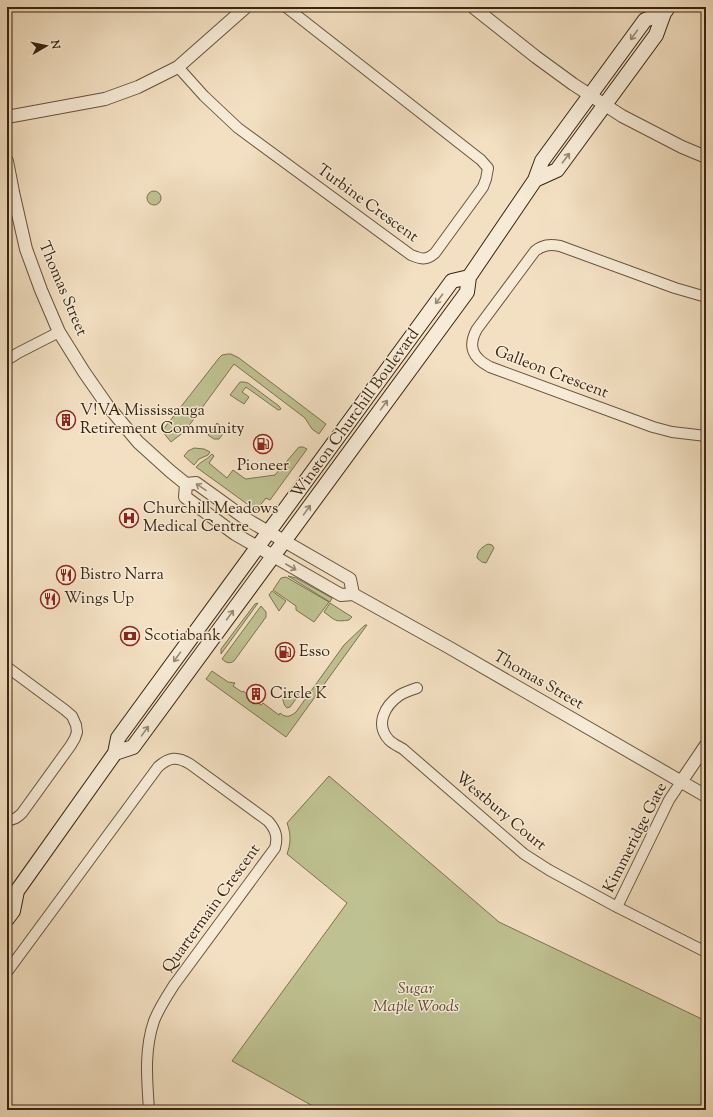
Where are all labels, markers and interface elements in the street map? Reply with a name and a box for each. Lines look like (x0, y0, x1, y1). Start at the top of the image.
north arrow (26, 26, 66, 66)
one-way arrow (630, 29, 638, 40)
text: N (46, 38, 64, 50)
one-way arrow (562, 152, 570, 163)
street label: Turbine Crescent (312, 159, 423, 249)
street label: Thomas Street (32, 238, 92, 340)
one-way arrow (435, 293, 443, 304)
street label: Winston Churchill Boulevard (286, 324, 426, 504)
street label: Galleon Crescent (491, 341, 612, 405)
one-way arrow (380, 399, 388, 410)
place label: V!VA Mississauga Retirement Community (80, 400, 245, 441)
building icon: V!VA Mississauga Retirement Community (55, 409, 77, 431)
fuel station icon: Pioneer (252, 433, 274, 455)
place label: Pioneer (237, 455, 289, 478)
one-way arrow (196, 483, 207, 491)
place label: Churchill Meadows Medical Centre (143, 498, 278, 539)
one-way arrow (303, 504, 311, 515)
hospital icon: Churchill Meadows Medical Centre (118, 507, 140, 529)
one-way arrow (285, 563, 297, 571)
restaurant icon: Bistro Narra (55, 564, 77, 586)
place label: Bistro Narra (80, 564, 164, 587)
restaurant icon: Wings Up (39, 588, 61, 610)
place label: Wings Up (64, 588, 134, 611)
one-way arrow (226, 610, 235, 621)
bank icon: Scotiabank (119, 625, 141, 647)
place label: Scotiabank (144, 625, 221, 648)
fuel station icon: Esso (274, 641, 296, 663)
place label: Esso (299, 641, 330, 664)
street label: Thomas Street (489, 646, 588, 716)
one-way arrow (173, 652, 181, 663)
building icon: Circle K (245, 683, 267, 705)
place label: Circle K (270, 683, 327, 706)
one-way arrow (141, 726, 149, 737)
street label: Westbury Court (450, 767, 551, 857)
street label: Kimmeridge Gate (598, 779, 674, 897)
street label: Quartermain Crescent (157, 839, 267, 978)
park label: Sugar Maple Woods (373, 978, 459, 1019)

